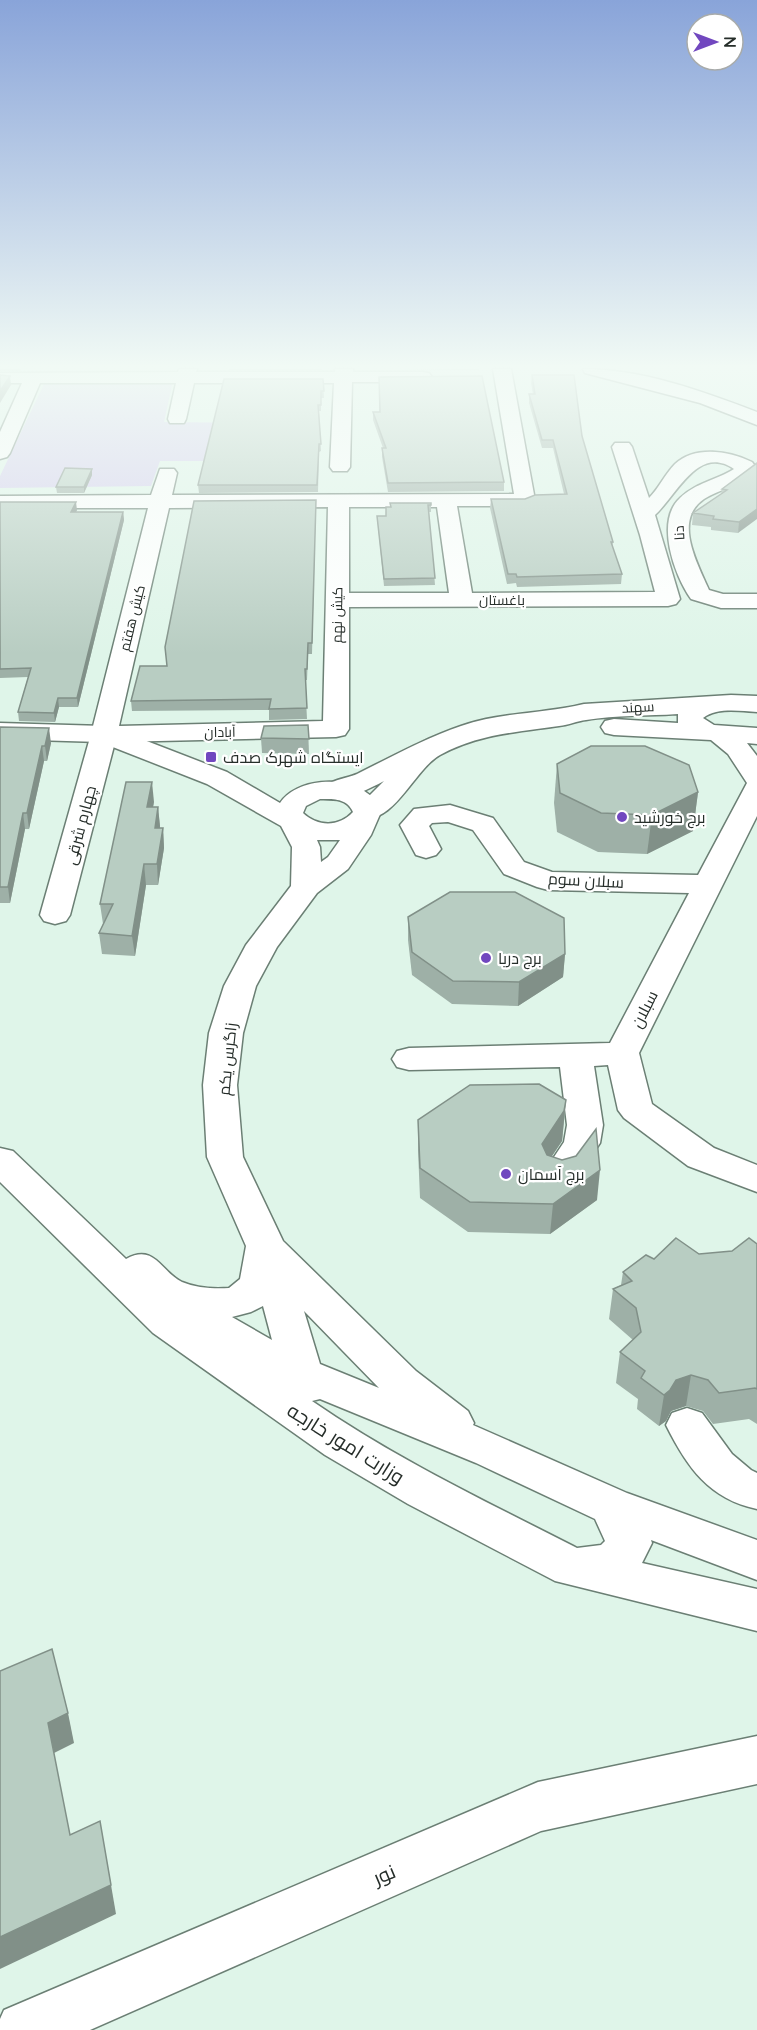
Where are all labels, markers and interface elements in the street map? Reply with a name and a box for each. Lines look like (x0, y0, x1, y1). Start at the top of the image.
north arrow (685, 12, 745, 72)
text: N (720, 36, 740, 48)
street label: دنا (670, 525, 688, 541)
street label: کیش هفتم (115, 583, 150, 653)
street label: کیش نهم (328, 587, 347, 643)
street label: باغستان (479, 591, 525, 609)
street label: سهند (621, 697, 655, 717)
street label: آبادان (204, 723, 236, 741)
place label: ایستگاه شهرک صدف (223, 747, 364, 768)
marker: ایستگاه شهرک صدف (204, 750, 218, 764)
street label: چهارم شرقی (60, 783, 102, 867)
place label: برج خورشید (634, 807, 706, 829)
marker: برج خورشید (615, 810, 629, 824)
street label: سبلان سوم (547, 868, 625, 894)
place label: برج دریا (498, 948, 542, 970)
marker: برج دریا (479, 951, 493, 965)
street label: سبلان (626, 987, 663, 1032)
street label: زاگرس یکم (213, 1022, 243, 1097)
place label: برج آسمان (518, 1164, 584, 1186)
marker: برج آسمان (499, 1167, 513, 1181)
street label: وزارت امور خارجه (283, 1397, 409, 1489)
street label: نور (368, 1858, 399, 1890)

